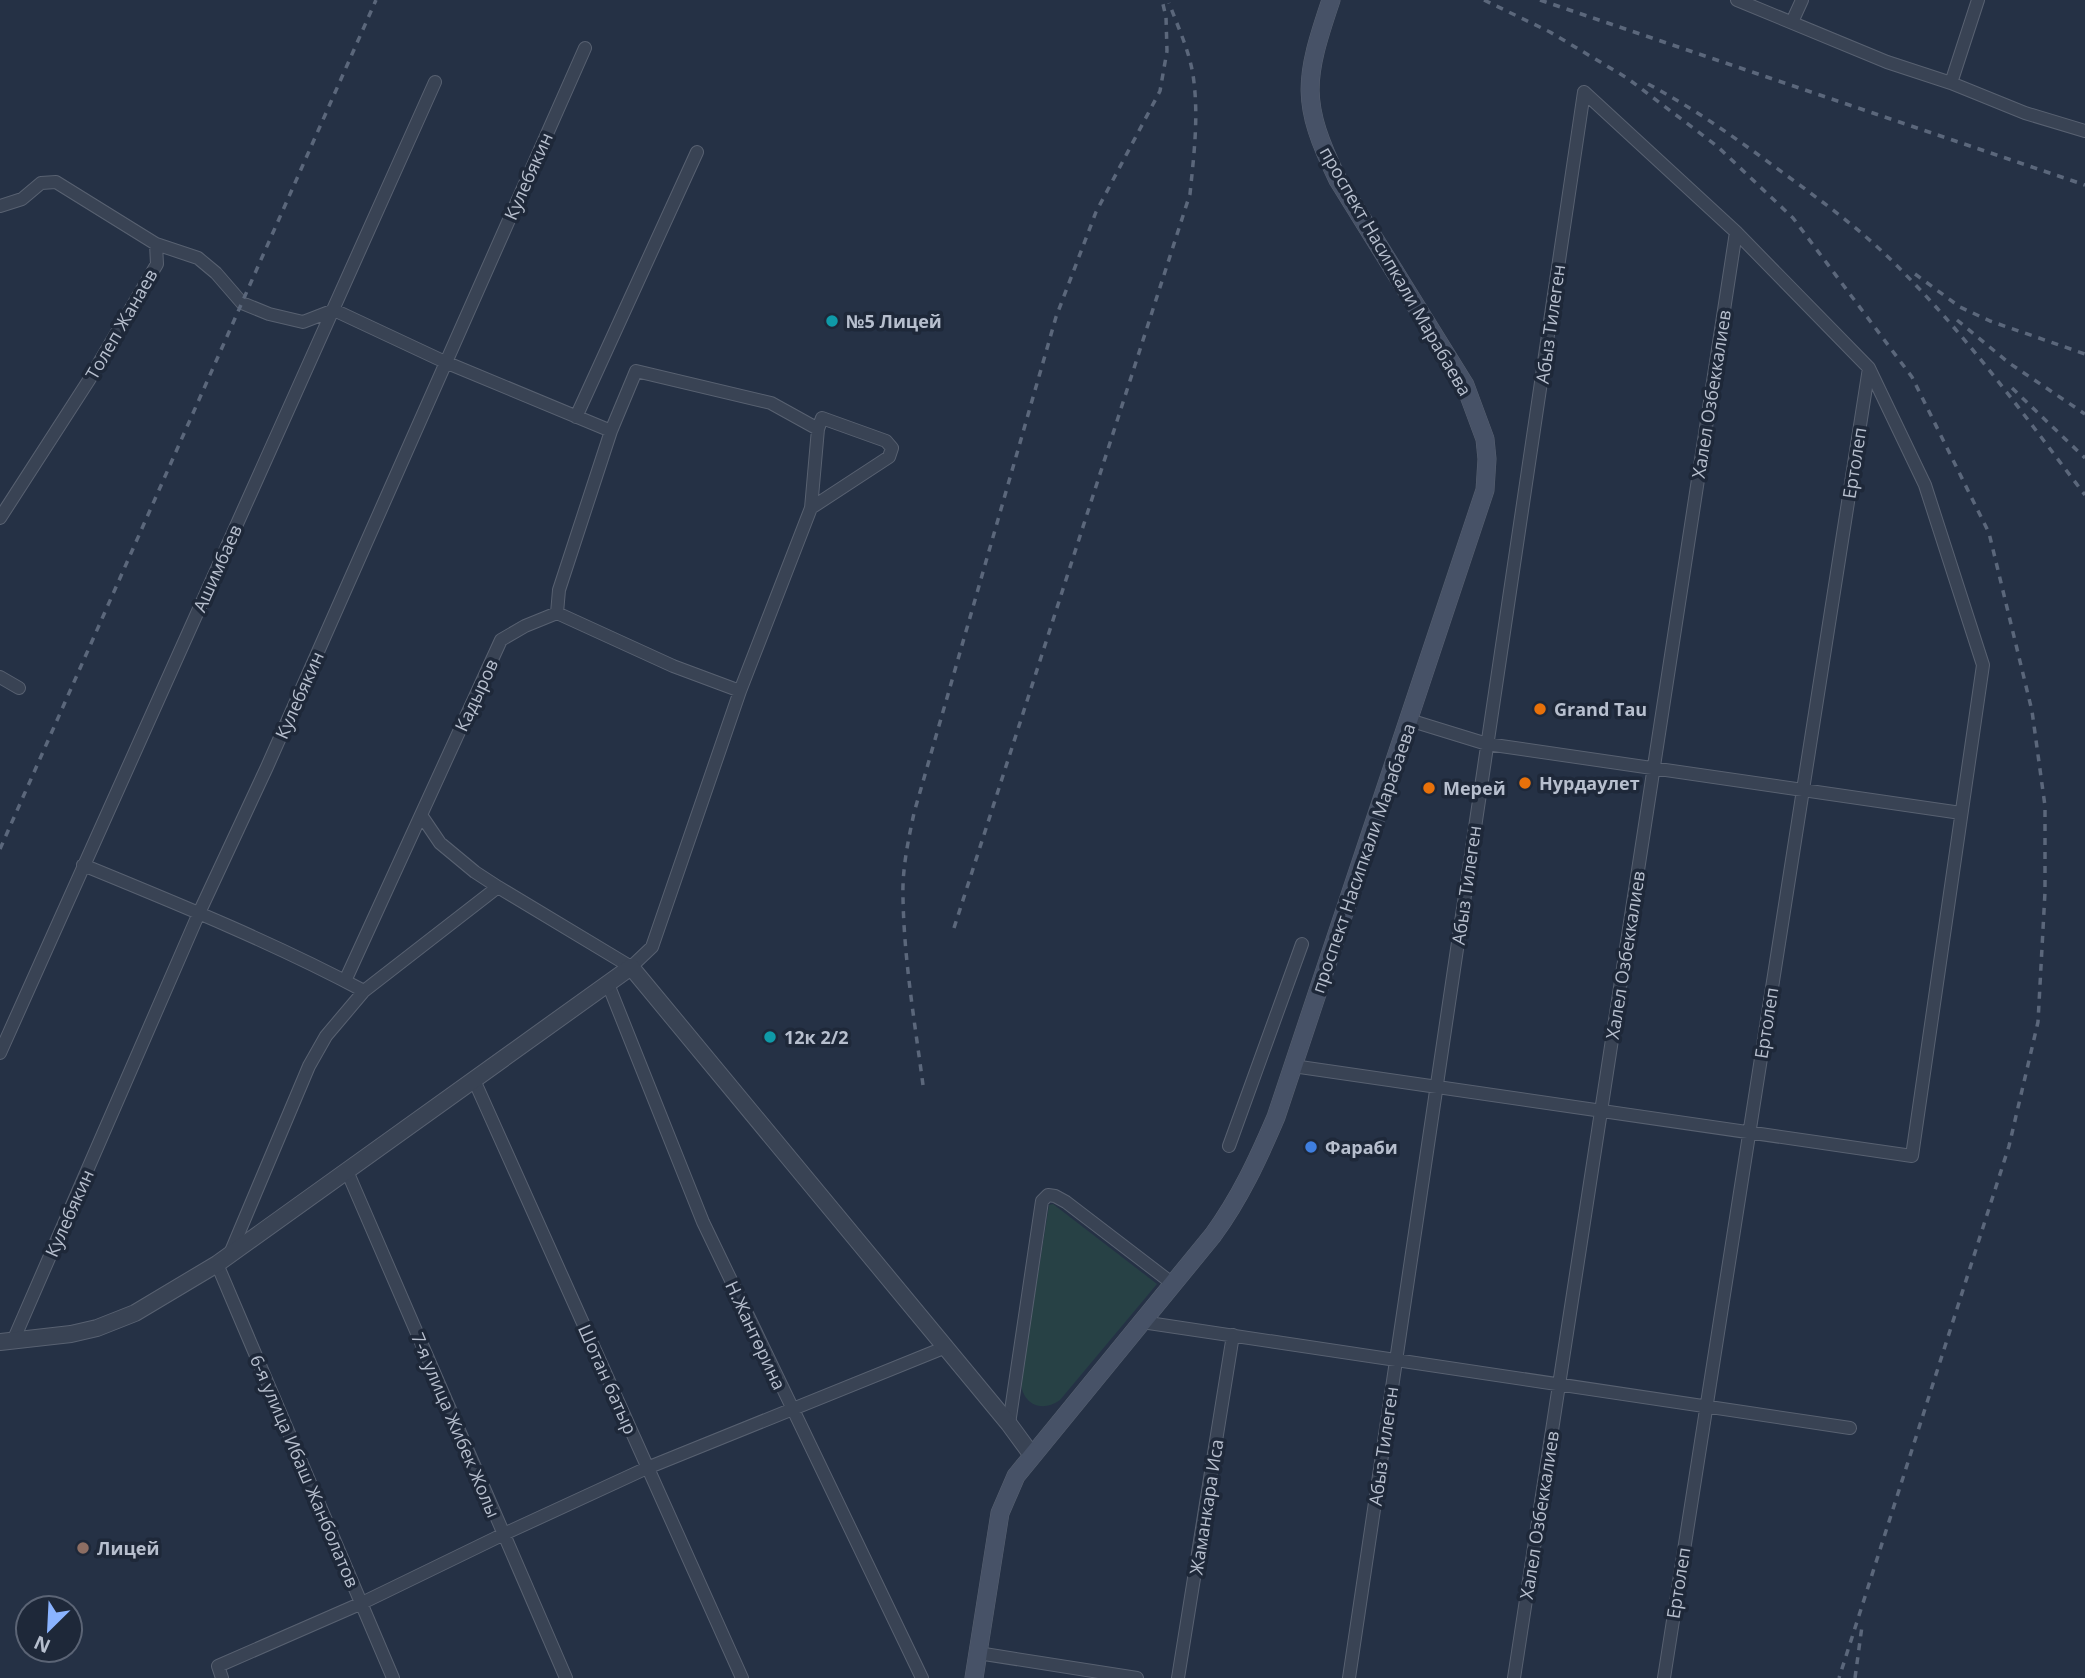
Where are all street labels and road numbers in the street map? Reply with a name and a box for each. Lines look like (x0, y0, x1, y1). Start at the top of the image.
street label: Кулебякин (498, 129, 558, 223)
street label: проспект Насипкали Марабаева (1315, 142, 1477, 400)
street label: Абыз Тилеген (1530, 263, 1570, 385)
street label: Толеп Жанаев (80, 264, 162, 384)
street label: Халел Озбеккалиев (1686, 308, 1736, 480)
street label: Ертолеп (1837, 426, 1871, 500)
street label: Ашимбаев (187, 521, 247, 615)
street label: Кулебякин (269, 648, 329, 742)
street label: Кадыров (449, 655, 503, 735)
street label: проспект Насипкали Марабаева (1305, 720, 1421, 996)
street label: Абыз Тилеген (1446, 824, 1486, 946)
street label: Халел Озбеккалиев (1600, 869, 1650, 1041)
street label: Ертолеп (1749, 986, 1783, 1060)
street label: Кулебякин (39, 1166, 99, 1260)
street label: Н.Жантөрина (720, 1277, 792, 1393)
street label: Шотан батыр (573, 1320, 643, 1438)
street label: 7-я улица Жибек Жолы (406, 1329, 506, 1521)
street label: 6-я улица Ибаш Жанболатов (245, 1351, 365, 1591)
street label: Абыз Тилеген (1363, 1385, 1403, 1507)
street label: Халел Озбеккалиев (1514, 1429, 1564, 1601)
street label: Жаманкара Иса (1183, 1437, 1229, 1577)
street label: Ертолеп (1661, 1546, 1695, 1620)

